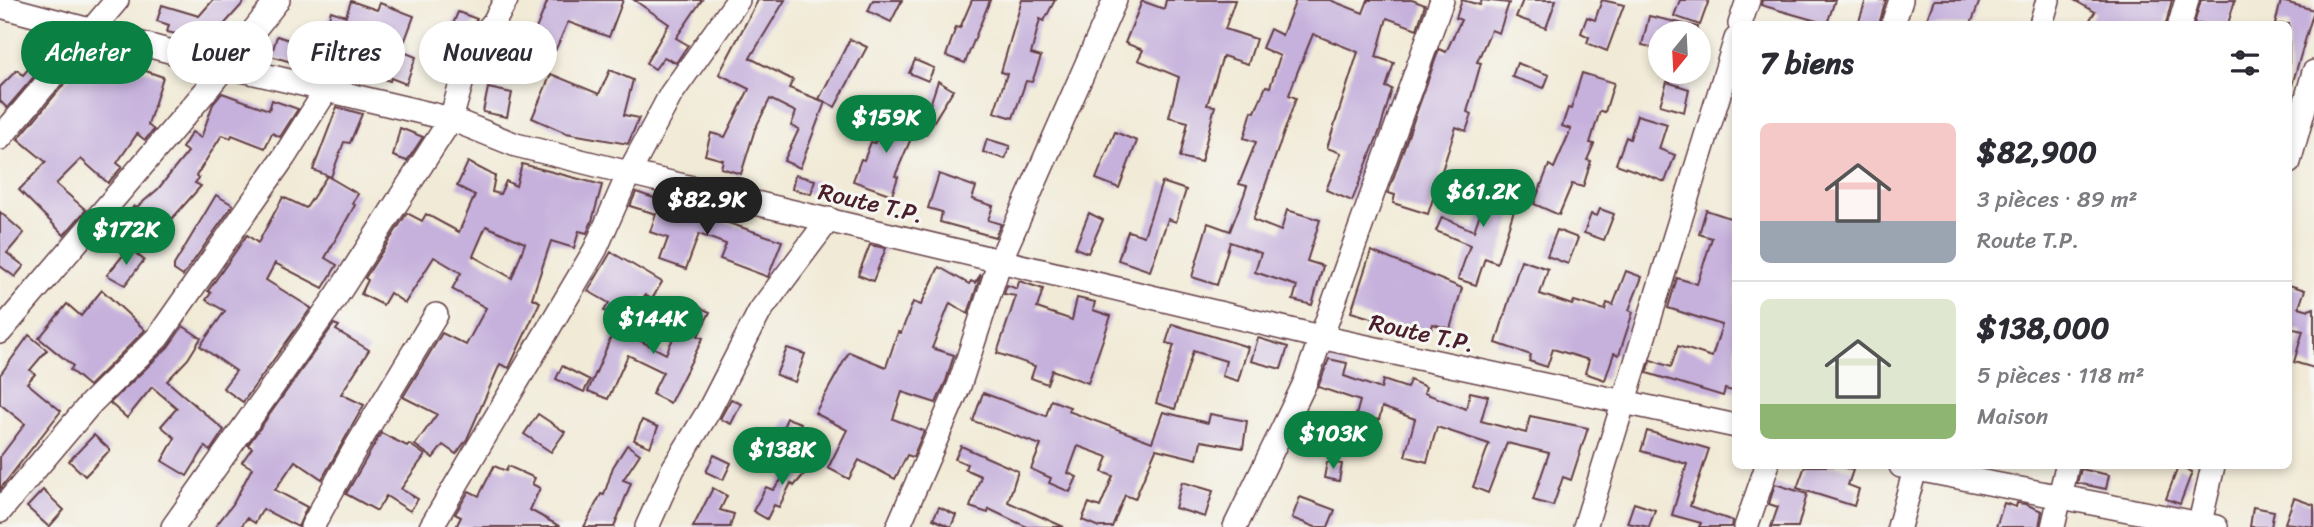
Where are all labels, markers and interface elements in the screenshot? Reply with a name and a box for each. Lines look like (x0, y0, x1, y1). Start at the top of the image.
chip: Acheter (21, 21, 153, 84)
chip: Louer (167, 21, 273, 84)
chip: Filtres (287, 21, 405, 84)
chip: Nouveau (419, 21, 557, 84)
north arrow (1648, 21, 1712, 84)
map controls (1648, 21, 1711, 84)
text: 7 biens (1760, 36, 1854, 90)
icon: filters (2226, 44, 2264, 82)
pin: $159K (837, 96, 935, 155)
text: $159K (852, 97, 920, 138)
text: $82,900 (1977, 125, 2097, 179)
icon: home (1816, 151, 1900, 235)
pin: $61.2K (1426, 170, 1540, 229)
street label: Route T.P. (814, 171, 928, 235)
text: $61.2K (1447, 171, 1519, 212)
pin: $82.9K (650, 177, 764, 237)
text: $82.9K (668, 179, 746, 220)
text: 3 pièces · 89 m² (1977, 179, 2137, 220)
pin: $172K (77, 208, 175, 267)
text: $172K (93, 209, 159, 250)
text: Route T.P. (1977, 220, 2079, 261)
pin: $144K (604, 296, 702, 356)
text: $144K (619, 298, 687, 339)
street label: Route T.P. (1366, 301, 1478, 365)
text: $138,000 (1977, 301, 2110, 355)
icon: home (1816, 327, 1900, 411)
text: 5 pièces · 118 m² (1977, 355, 2145, 396)
text: Maison (1977, 396, 2048, 437)
pin: $103K (1284, 412, 1382, 471)
text: $103K (1300, 413, 1366, 454)
pin: $138K (733, 428, 831, 487)
text: $138K (749, 429, 815, 470)

